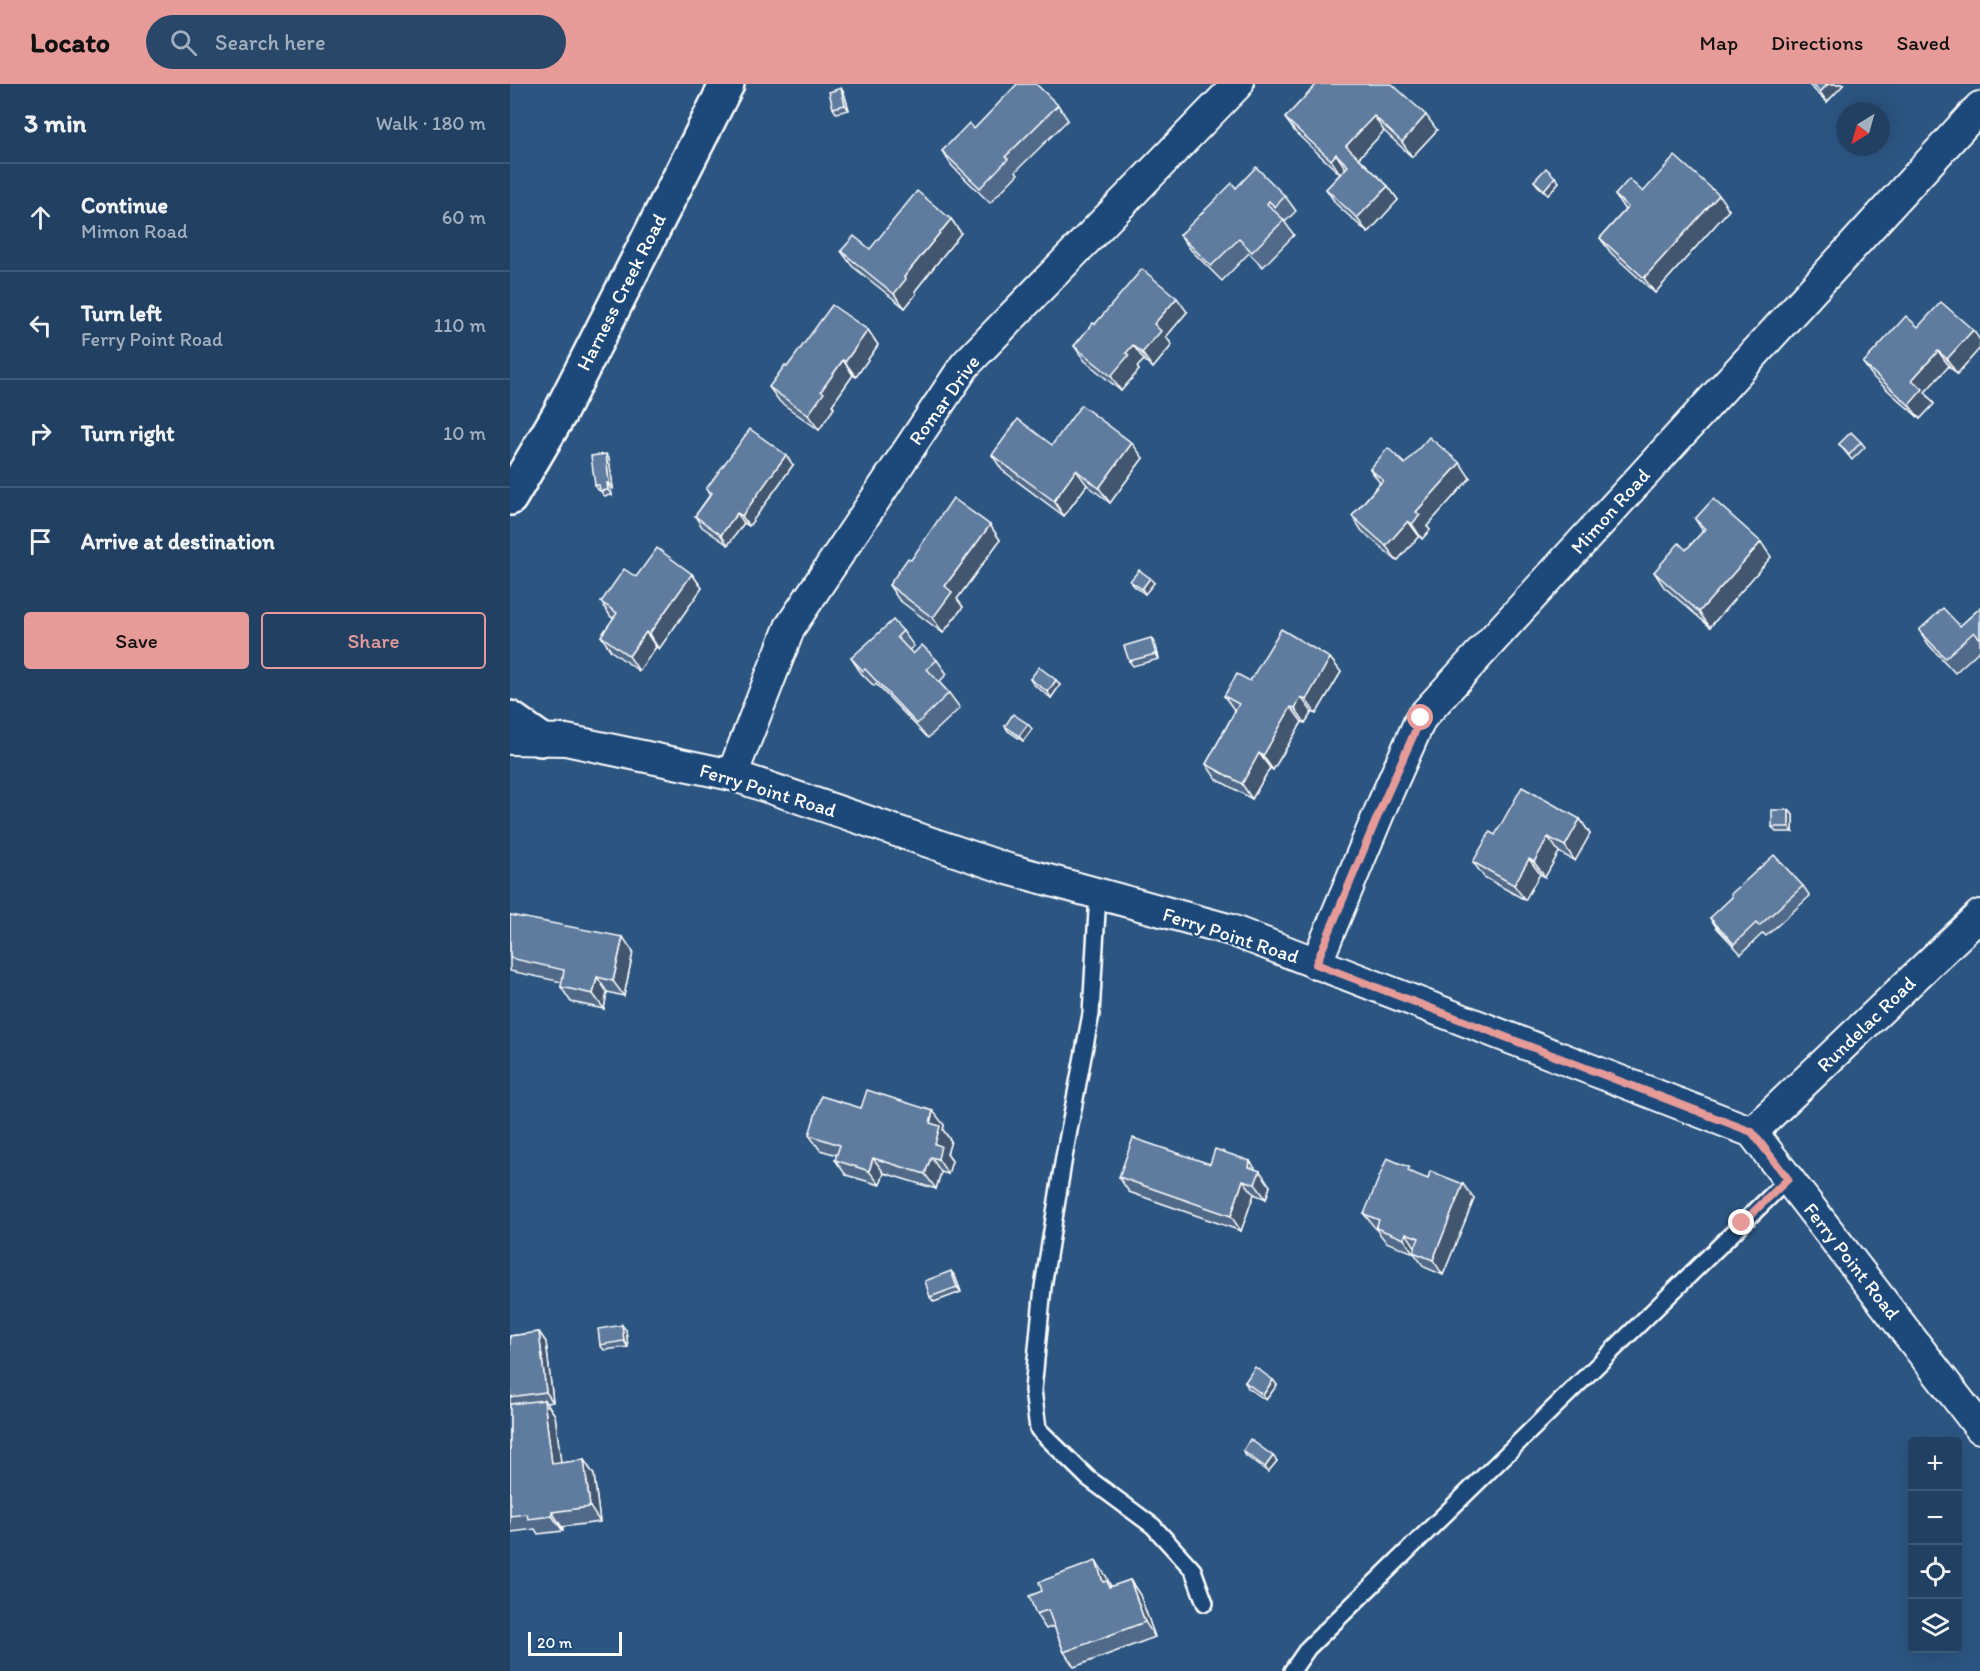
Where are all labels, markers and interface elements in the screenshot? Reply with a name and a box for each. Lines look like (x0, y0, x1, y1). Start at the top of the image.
search box (146, 15, 566, 69)
text: Locato (30, 25, 110, 59)
icon: search (167, 26, 200, 59)
text: Search here (215, 29, 325, 56)
text: Map (1700, 30, 1738, 55)
text: Directions (1771, 30, 1863, 55)
text: Saved (1896, 30, 1950, 55)
north arrow (1836, 102, 1890, 156)
text: 3 min (24, 107, 86, 139)
text: Walk · 180 m (376, 111, 486, 135)
text: Continue (81, 192, 168, 219)
icon: ahead (24, 201, 57, 234)
text: 60 m (442, 205, 486, 229)
street label: Harness Creek Road (571, 209, 671, 375)
text: Mimon Road (81, 219, 188, 243)
text: Turn left (81, 300, 162, 327)
icon: left (24, 309, 57, 342)
text: 110 m (434, 313, 486, 337)
text: Ferry Point Road (81, 327, 223, 351)
street label: Romar Drive (903, 350, 985, 450)
icon: right (24, 417, 57, 450)
text: Turn right (81, 420, 175, 447)
text: 10 m (443, 421, 486, 445)
street label: Mimon Road (1565, 463, 1655, 559)
icon: arrive (24, 525, 57, 558)
text: Arrive at destination (81, 528, 275, 555)
button: Save (24, 612, 249, 669)
button: Share (261, 612, 486, 669)
route start (1407, 704, 1433, 730)
street label: Ferry Point Road (697, 758, 839, 822)
street label: Ferry Point Road (1160, 902, 1302, 968)
street label: Rundelac Road (1812, 971, 1920, 1077)
street label: Ferry Point Road (1799, 1198, 1905, 1324)
route end (1728, 1209, 1754, 1235)
map controls (1908, 1437, 1962, 1653)
button: + (1908, 1437, 1962, 1491)
button: − (1908, 1491, 1962, 1545)
button: locate (1908, 1545, 1962, 1599)
button: layers (1908, 1599, 1962, 1653)
scale bar (528, 1629, 622, 1656)
text: 20 m (537, 1633, 572, 1652)

